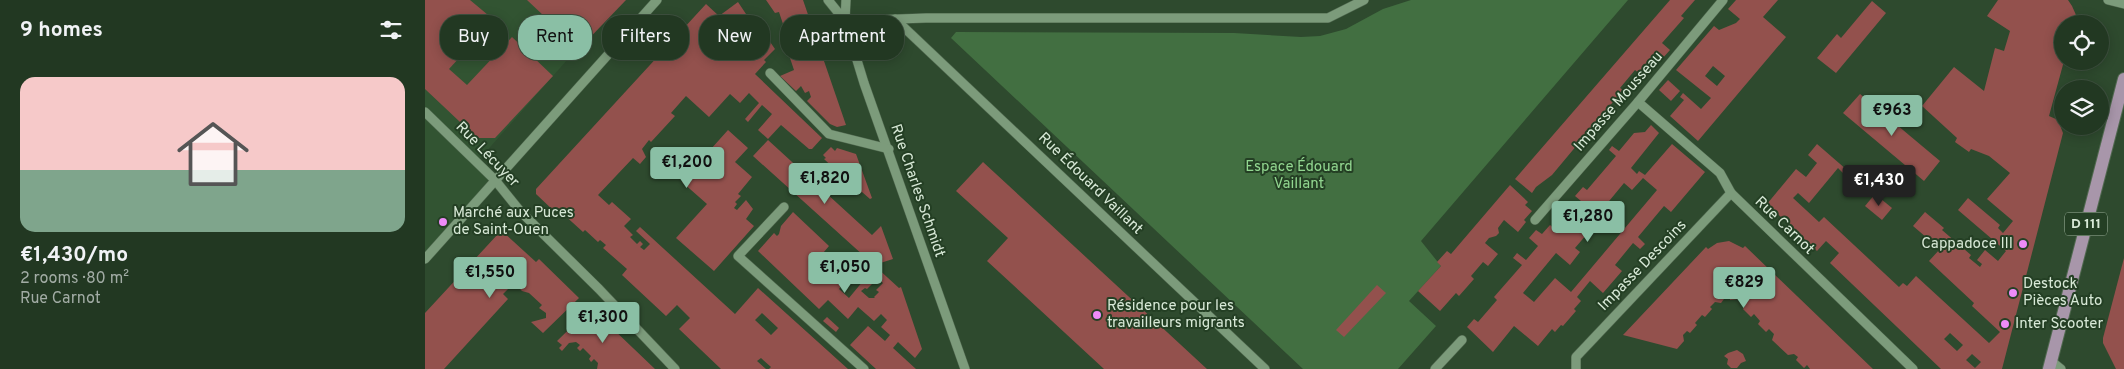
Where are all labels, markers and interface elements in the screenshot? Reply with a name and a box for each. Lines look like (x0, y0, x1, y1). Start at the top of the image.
chip: Buy (440, 15, 508, 60)
chip: Rent (518, 15, 592, 60)
chip: Filters (602, 15, 689, 60)
chip: New (699, 15, 770, 60)
chip: Apartment (780, 15, 904, 60)
map controls (2054, 15, 2109, 135)
button: locate (2054, 15, 2109, 70)
icon: filters (377, 16, 405, 44)
text: 9 homes (20, 17, 103, 44)
street label: Impasse Mousseau (1570, 48, 1668, 156)
button: layers (2054, 80, 2109, 135)
pin: €963 (1862, 94, 1922, 137)
text: €963 (1872, 101, 1912, 121)
icon: home (168, 109, 258, 199)
street label: Rue Lécuyer (451, 118, 523, 192)
street label: Rue Charles Schmidt (885, 122, 949, 260)
street label: Rue Édouard Vaillant (1034, 128, 1147, 239)
pin: €1,200 (646, 146, 728, 189)
text: €1,200 (661, 153, 713, 173)
park label: Espace Édouard Vaillant (1245, 157, 1353, 194)
pin: €1,820 (784, 162, 866, 205)
pin: €1,430 (1838, 164, 1920, 207)
text: €1,820 (800, 169, 850, 189)
text: €1,430 (1854, 171, 1904, 191)
street label: Rue Carnot (1750, 193, 1818, 259)
pin: €1,280 (1547, 200, 1629, 243)
place label: Marché aux Puces de Saint-Ouen (453, 204, 574, 240)
text: €1,280 (1563, 207, 1613, 227)
road number: D 111 (2065, 212, 2107, 235)
marker: Marché aux Puces de Saint-Ouen (437, 216, 449, 228)
street label: Impasse Descoins (1595, 216, 1691, 316)
place label: Cappadoce III (1921, 235, 2013, 254)
marker: Cappadoce III (2017, 238, 2029, 250)
text: €1,430/mo (20, 242, 128, 269)
pin: €1,050 (804, 252, 886, 294)
pin: €1,550 (449, 256, 531, 299)
text: €1,050 (819, 258, 871, 278)
text: €1,550 (465, 263, 515, 283)
pin: €829 (1714, 266, 1774, 309)
text: 2 rooms · 80 m² (20, 269, 129, 289)
text: €829 (1724, 273, 1764, 293)
place label: Destock Pièces Auto (2023, 275, 2102, 311)
marker: Destock Pièces Auto (2007, 287, 2019, 299)
text: Rue Carnot (20, 289, 101, 309)
place label: Résidence pour les travailleurs migrants (1107, 297, 1245, 333)
pin: €1,300 (562, 302, 644, 344)
text: €1,300 (577, 308, 629, 328)
marker: Résidence pour les travailleurs migrants (1091, 309, 1103, 321)
place label: Inter Scooter (2015, 315, 2103, 334)
marker: Inter Scooter (1999, 318, 2011, 330)

